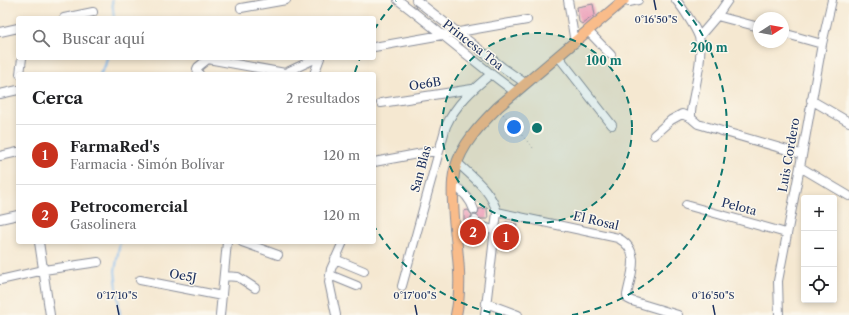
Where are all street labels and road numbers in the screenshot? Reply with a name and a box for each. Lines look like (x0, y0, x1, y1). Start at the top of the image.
street label: Princesa Toa (440, 16, 507, 73)
street label: Oe6B (408, 74, 442, 93)
street label: Luis Cordero (775, 117, 802, 193)
street label: San Blas (407, 144, 434, 194)
street label: Pelota (720, 195, 759, 219)
street label: El Rosal (572, 208, 621, 233)
street label: Oe5J (168, 266, 198, 285)

